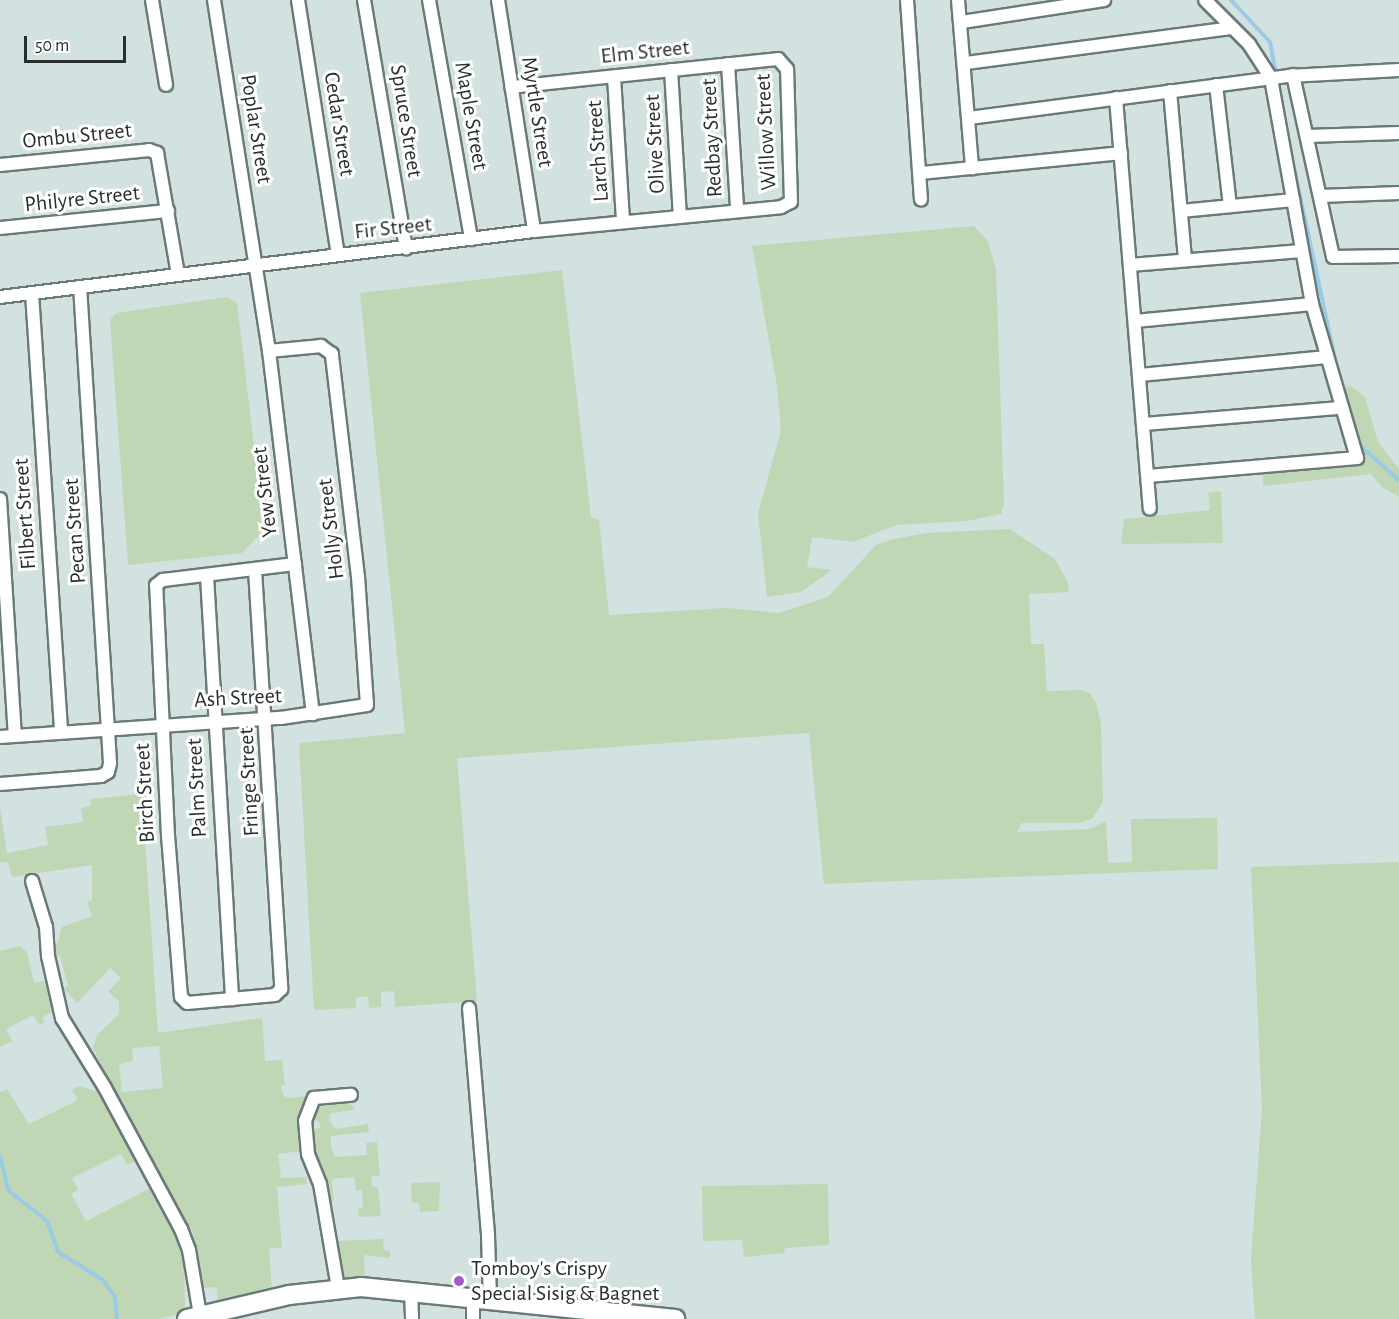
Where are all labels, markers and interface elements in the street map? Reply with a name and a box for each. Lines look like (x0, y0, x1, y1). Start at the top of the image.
scale bar (27, 24, 129, 62)
street label: Elm Street (599, 34, 691, 70)
text: 50 m (35, 37, 69, 55)
street label: Myrtle Street (515, 55, 559, 169)
street label: Maple Street (448, 60, 494, 172)
street label: Spruce Street (384, 63, 428, 179)
street label: Cedar Street (318, 70, 360, 178)
street label: Poplar Street (234, 72, 278, 186)
street label: Willow Street (750, 73, 782, 191)
street label: Redbay Street (696, 78, 728, 198)
street label: Olive Street (639, 94, 671, 194)
street label: Larch Street (581, 99, 615, 203)
street label: Ombu Street (21, 117, 133, 155)
street label: Philyre Street (23, 180, 141, 218)
street label: Fir Street (353, 211, 433, 245)
street label: Yew Street (246, 445, 284, 539)
street label: Filbert Street (8, 458, 42, 570)
street label: Pecan Street (58, 477, 92, 585)
street label: Holly Street (312, 477, 350, 581)
street label: Ash Street (194, 683, 282, 713)
street label: Fringe Street (233, 727, 265, 837)
street label: Palm Street (181, 738, 213, 838)
street label: Birch Street (129, 743, 161, 843)
place label: Tomboy's Crispy Special Sisig & Bagnet (471, 1255, 659, 1306)
marker: Tomboy's Crispy Special Sisig & Bagnet (452, 1274, 466, 1288)

